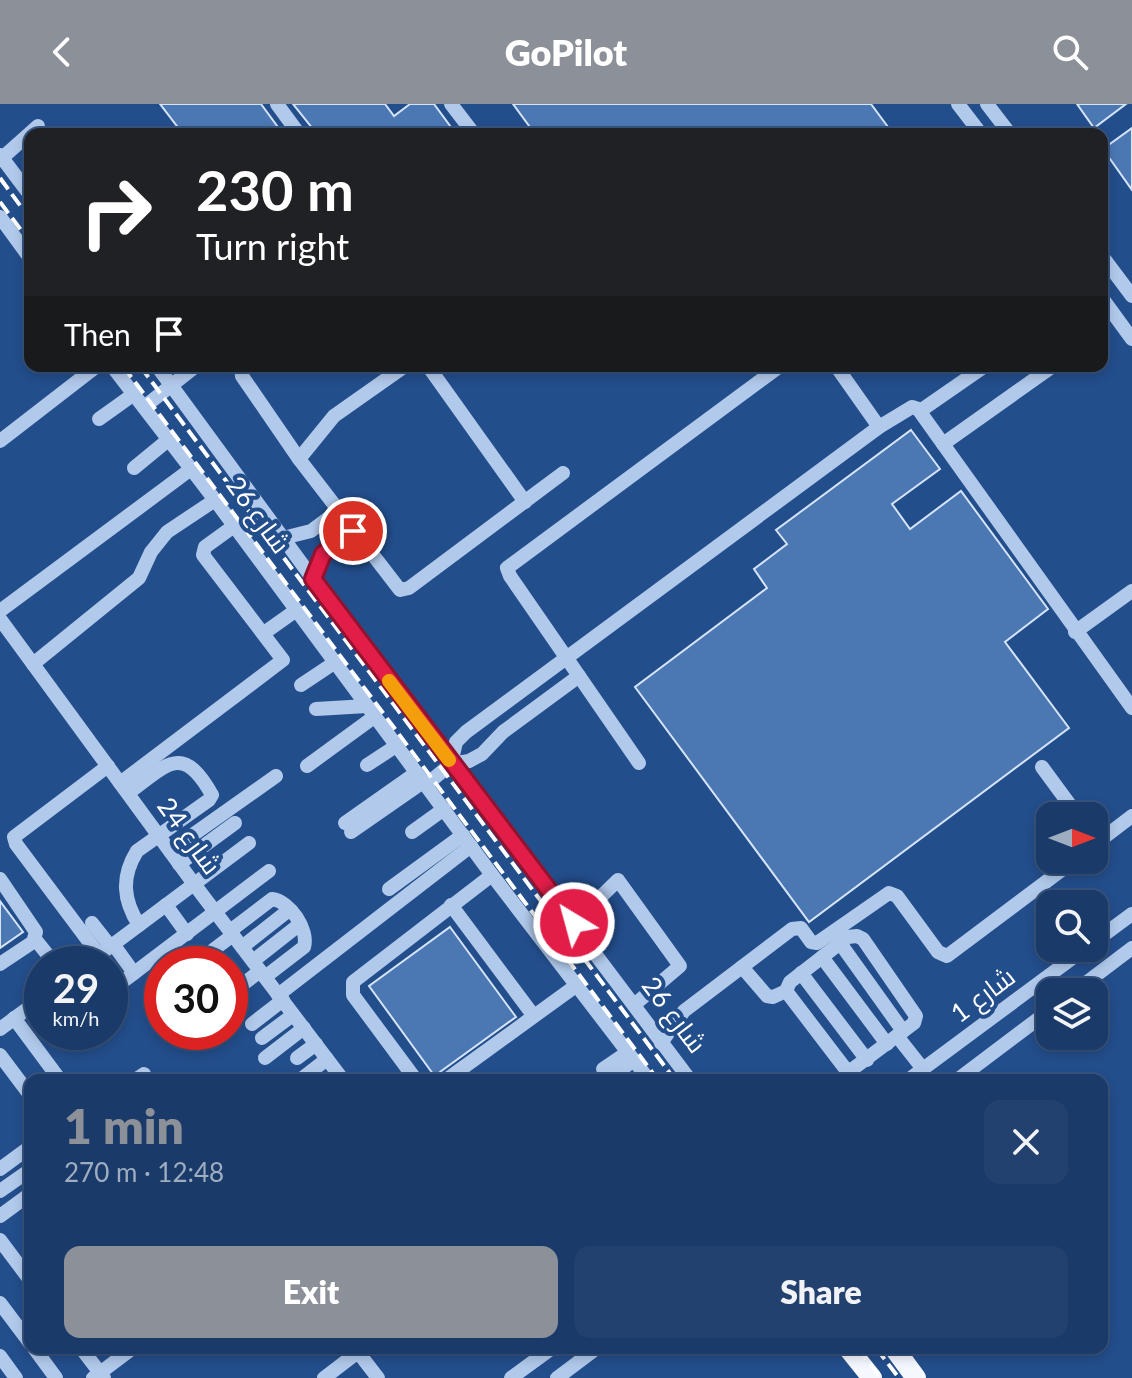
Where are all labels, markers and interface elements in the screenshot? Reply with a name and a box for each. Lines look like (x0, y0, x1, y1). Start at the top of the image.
icon: back (40, 30, 84, 74)
text: GoPilot (505, 30, 627, 74)
icon: search (1048, 30, 1092, 74)
text: 230 m (196, 156, 354, 223)
icon: right (64, 160, 168, 264)
text: Turn right (196, 224, 349, 268)
icon: arrive (147, 312, 191, 356)
text: Then (64, 316, 131, 352)
street label: شارع 26 (219, 470, 297, 560)
pin (319, 497, 387, 565)
icon: arrive (331, 509, 375, 553)
street label: شارع 24 (150, 791, 228, 881)
north arrow (1036, 802, 1108, 874)
map controls (1036, 802, 1108, 1050)
position arrow (532, 881, 616, 965)
button: search (1036, 890, 1108, 962)
speed limit sign: 30 (144, 946, 248, 1050)
street label: شارع 1 (944, 960, 1022, 1030)
text: 29 (53, 964, 99, 1012)
street label: شارع 26 (634, 970, 714, 1060)
button: layers (1036, 978, 1108, 1050)
text: km/h (53, 1006, 99, 1030)
text: 1 min (64, 1097, 184, 1154)
button: close (984, 1100, 1068, 1184)
text: 270 m · 12:48 (64, 1156, 224, 1188)
button: Exit (64, 1246, 558, 1338)
button: Share (574, 1246, 1068, 1338)

